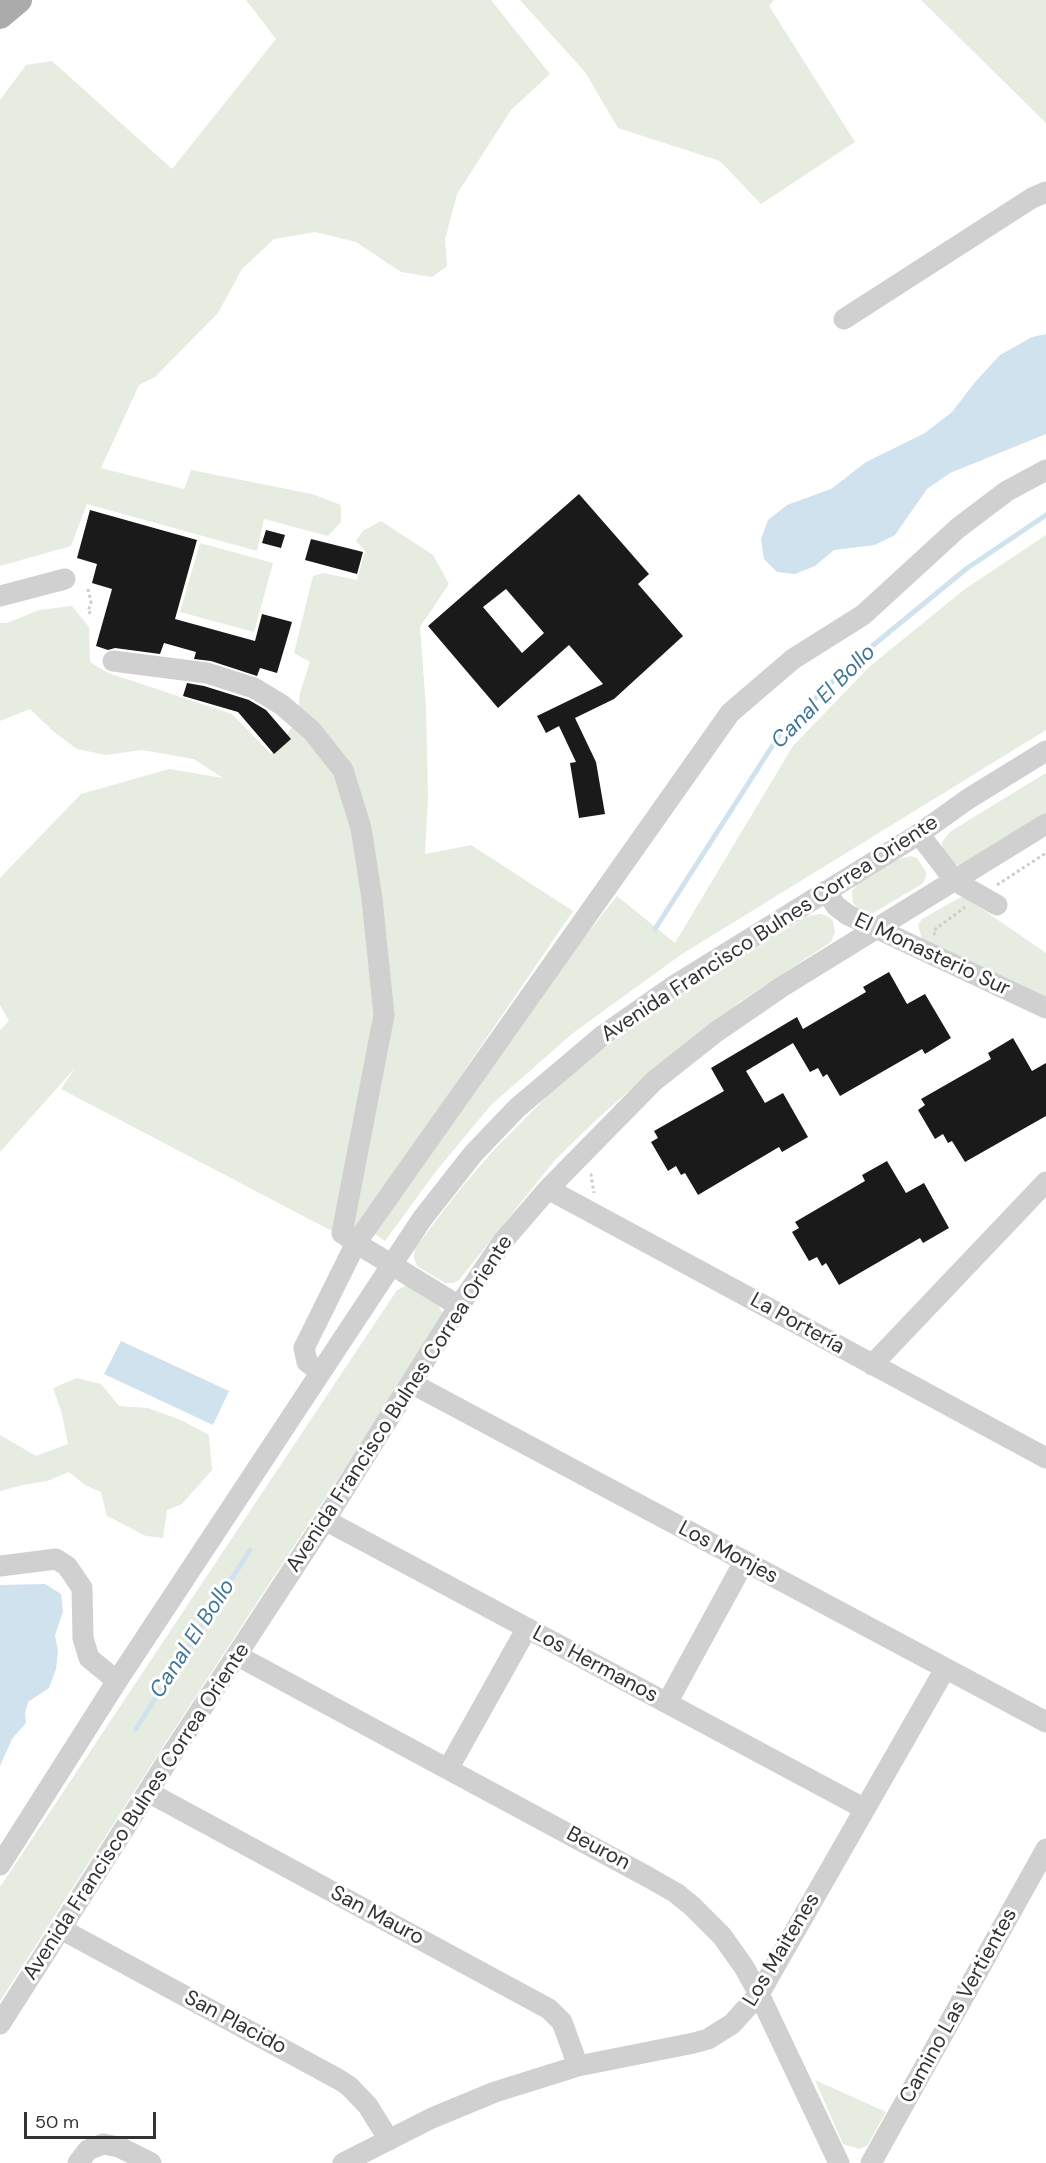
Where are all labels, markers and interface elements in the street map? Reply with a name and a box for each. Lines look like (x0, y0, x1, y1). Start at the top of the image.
water label: Canal El Bollo (766, 639, 882, 755)
street label: Avenida Francisco Bulnes Correa Oriente (597, 810, 943, 1048)
street label: El Monasterio Sur (850, 908, 1014, 1002)
street label: Avenida Francisco Bulnes Correa Oriente (281, 1231, 519, 1577)
street label: La Portería (746, 1288, 848, 1360)
street label: Los Monjes (674, 1516, 782, 1590)
water label: Canal El Bollo (145, 1575, 241, 1703)
street label: Los Hermanos (528, 1621, 662, 1709)
street label: Avenida Francisco Bulnes Correa Oriente (18, 1639, 256, 1985)
street label: Beuron (562, 1822, 634, 1876)
street label: San Mauro (326, 1881, 428, 1951)
street label: Los Maitenes (738, 1889, 826, 2011)
street label: Camino Las Vertientes (895, 1904, 1023, 2108)
street label: San Placido (180, 1986, 290, 2060)
scale bar (27, 2100, 159, 2138)
text: 50 m (35, 2110, 79, 2134)

